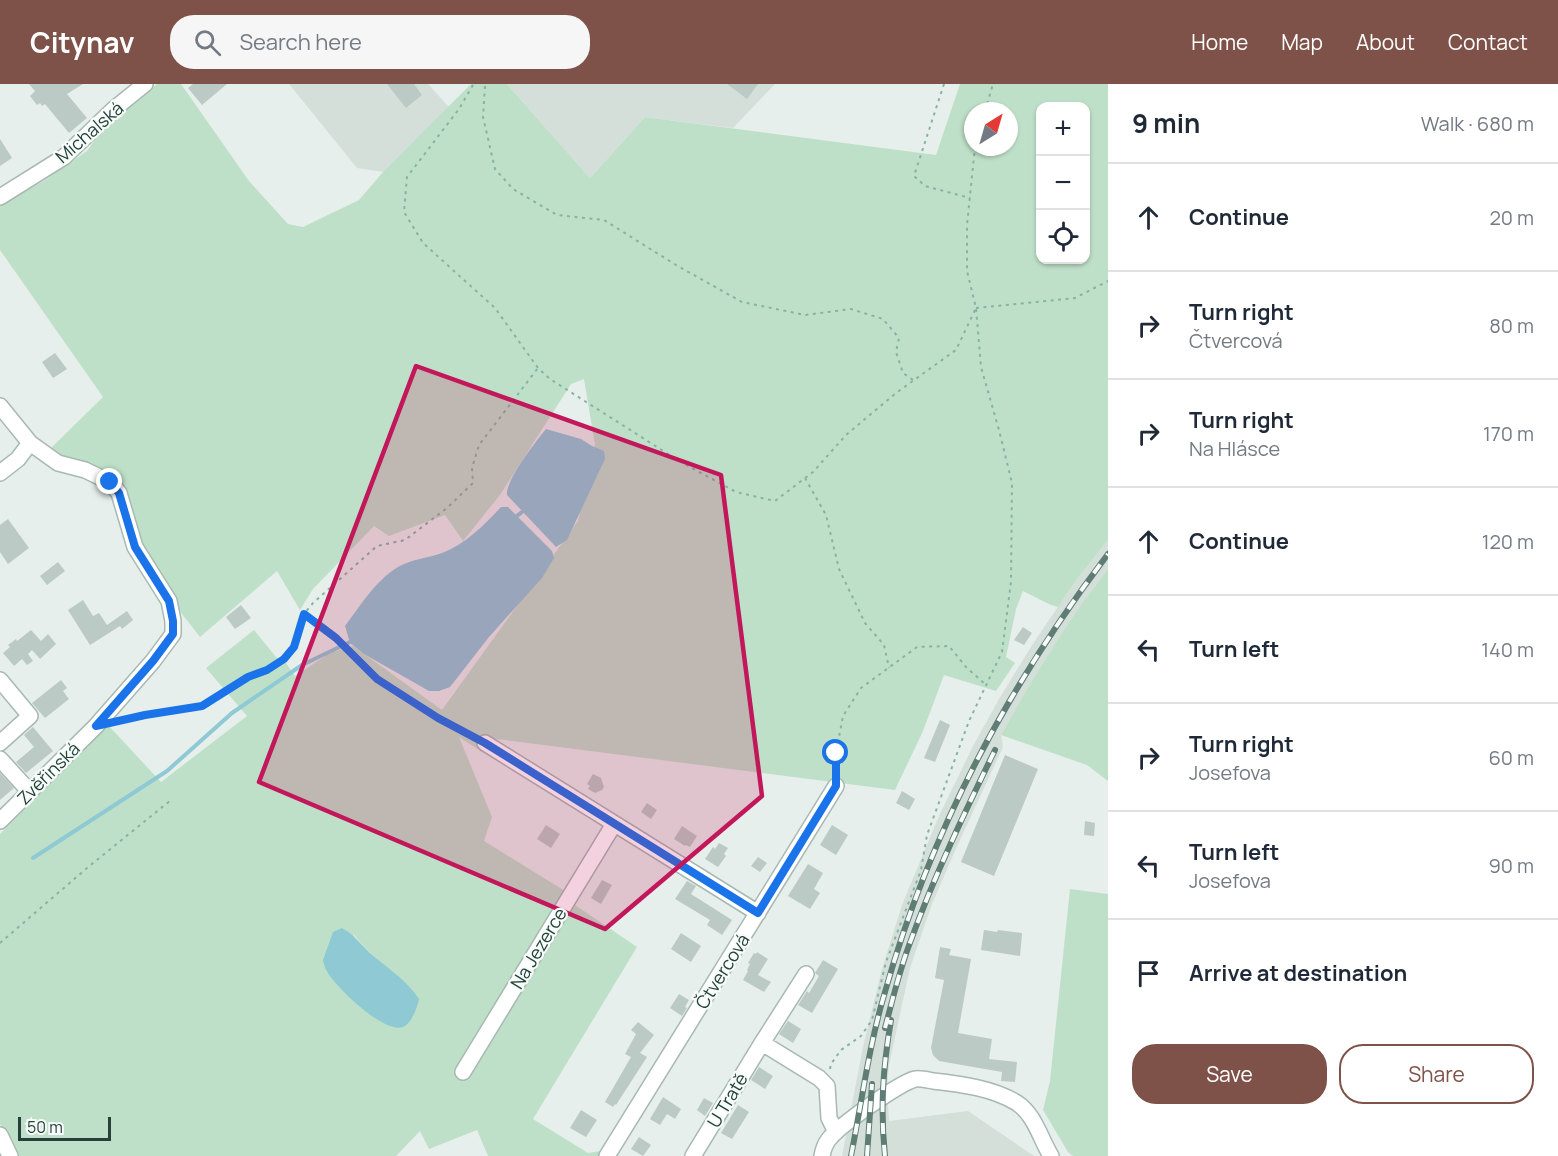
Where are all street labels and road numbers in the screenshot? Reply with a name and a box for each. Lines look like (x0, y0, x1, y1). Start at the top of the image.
street label: Michalská (50, 96, 128, 168)
street label: Zvěřinská (11, 736, 85, 810)
street label: Na Jezerce (504, 903, 572, 993)
street label: Čtvercová (689, 929, 755, 1013)
street label: U Tratě (701, 1068, 753, 1132)

